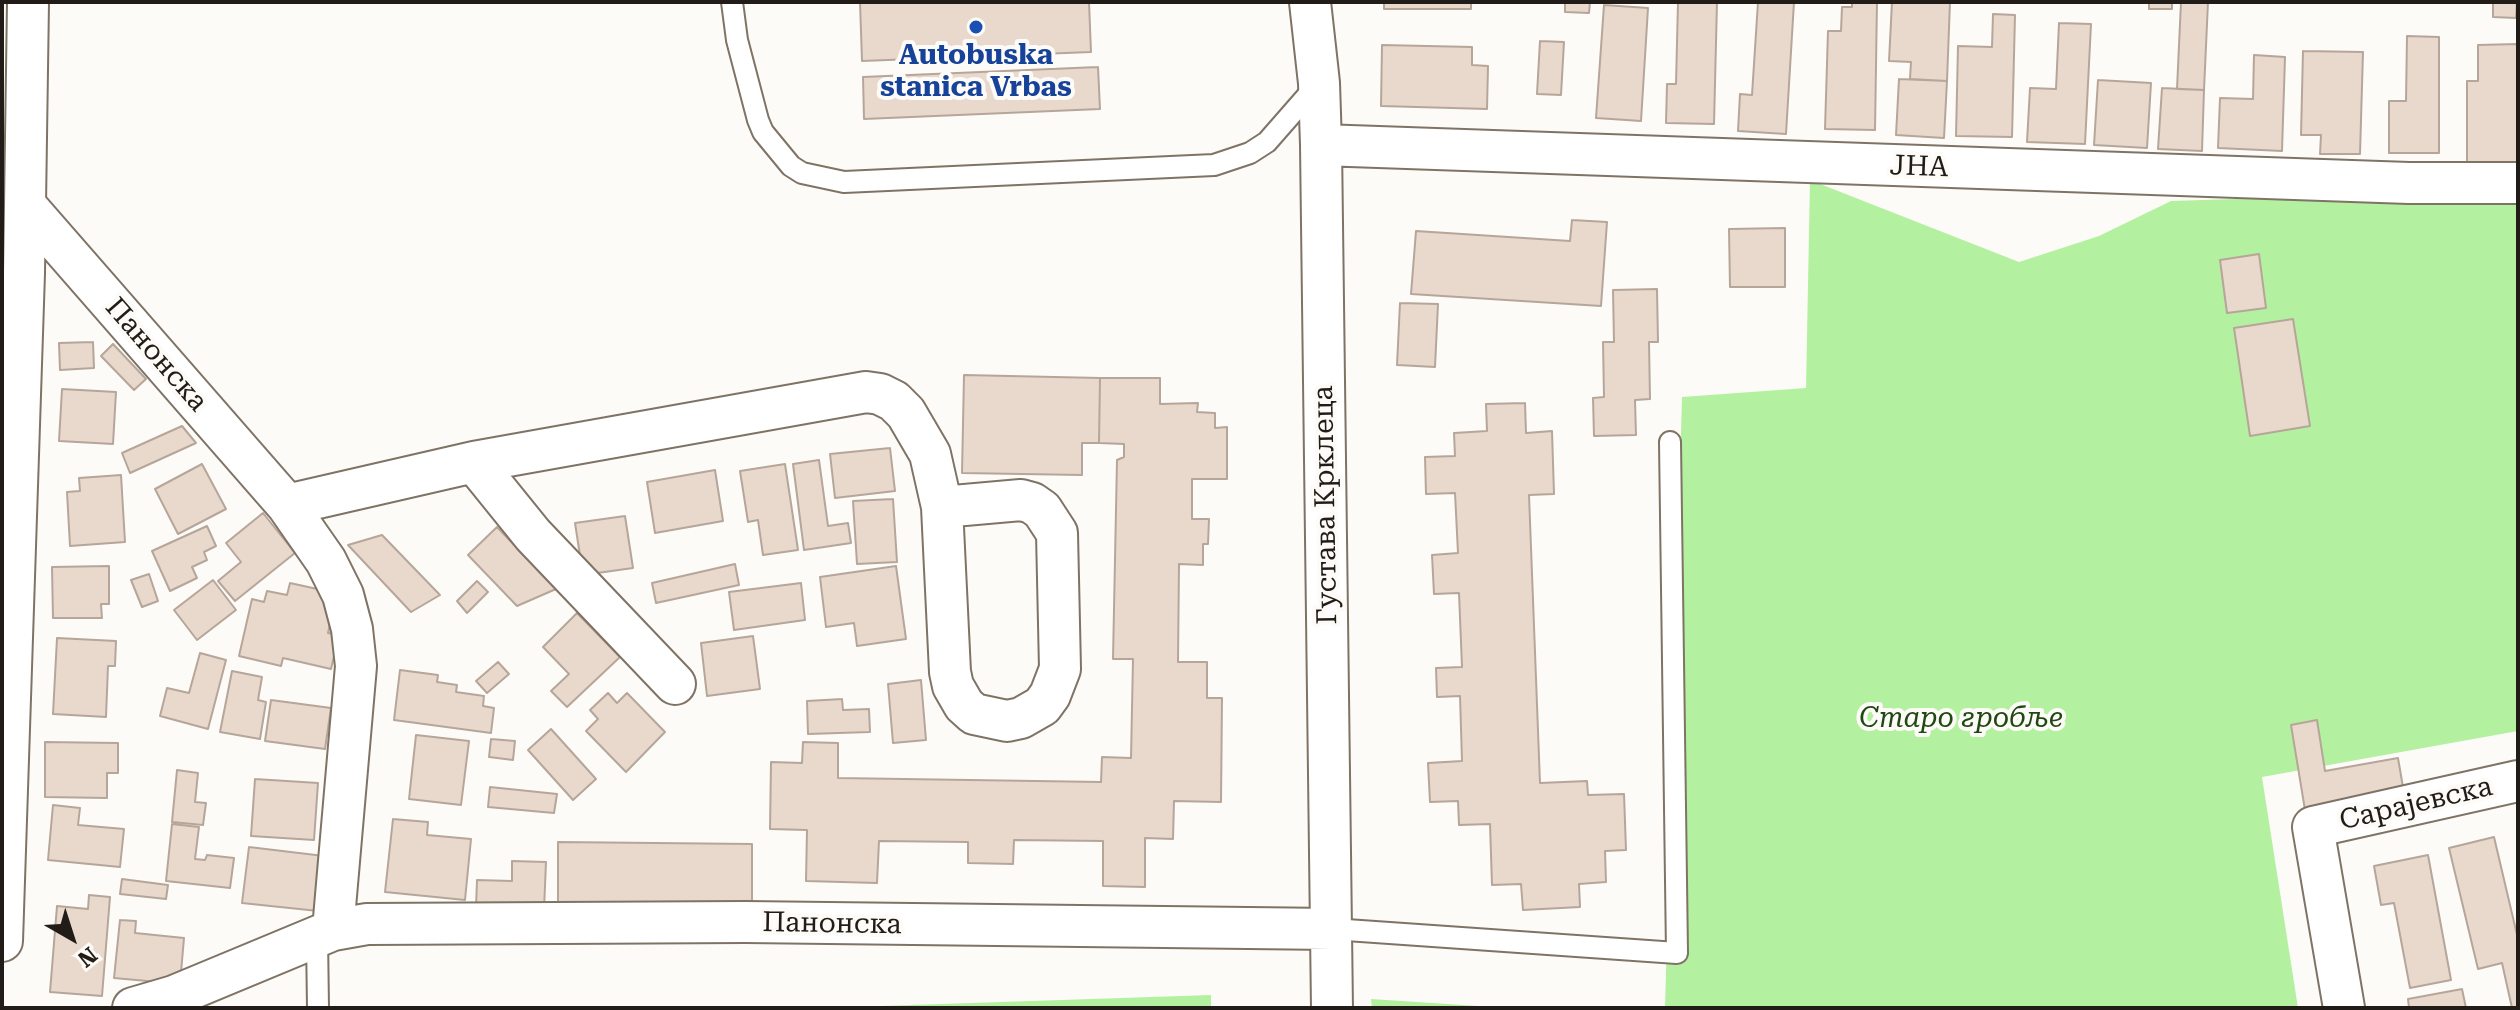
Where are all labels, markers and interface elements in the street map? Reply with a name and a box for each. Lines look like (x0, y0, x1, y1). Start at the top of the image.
marker: Autobuska stanica Vrbas (967, 18, 985, 36)
place label: Autobuska stanica Vrbas (880, 39, 1072, 105)
street label: ЈНА (1889, 149, 1949, 185)
street label: Панонска (98, 291, 214, 419)
street label: Густава Крклеца (1307, 385, 1345, 625)
park label: Старо гробље (1859, 702, 2063, 736)
street label: Сарајевска (2336, 770, 2496, 838)
north arrow (32, 898, 112, 978)
street label: Панонска (762, 906, 902, 942)
text: N (73, 942, 102, 972)

